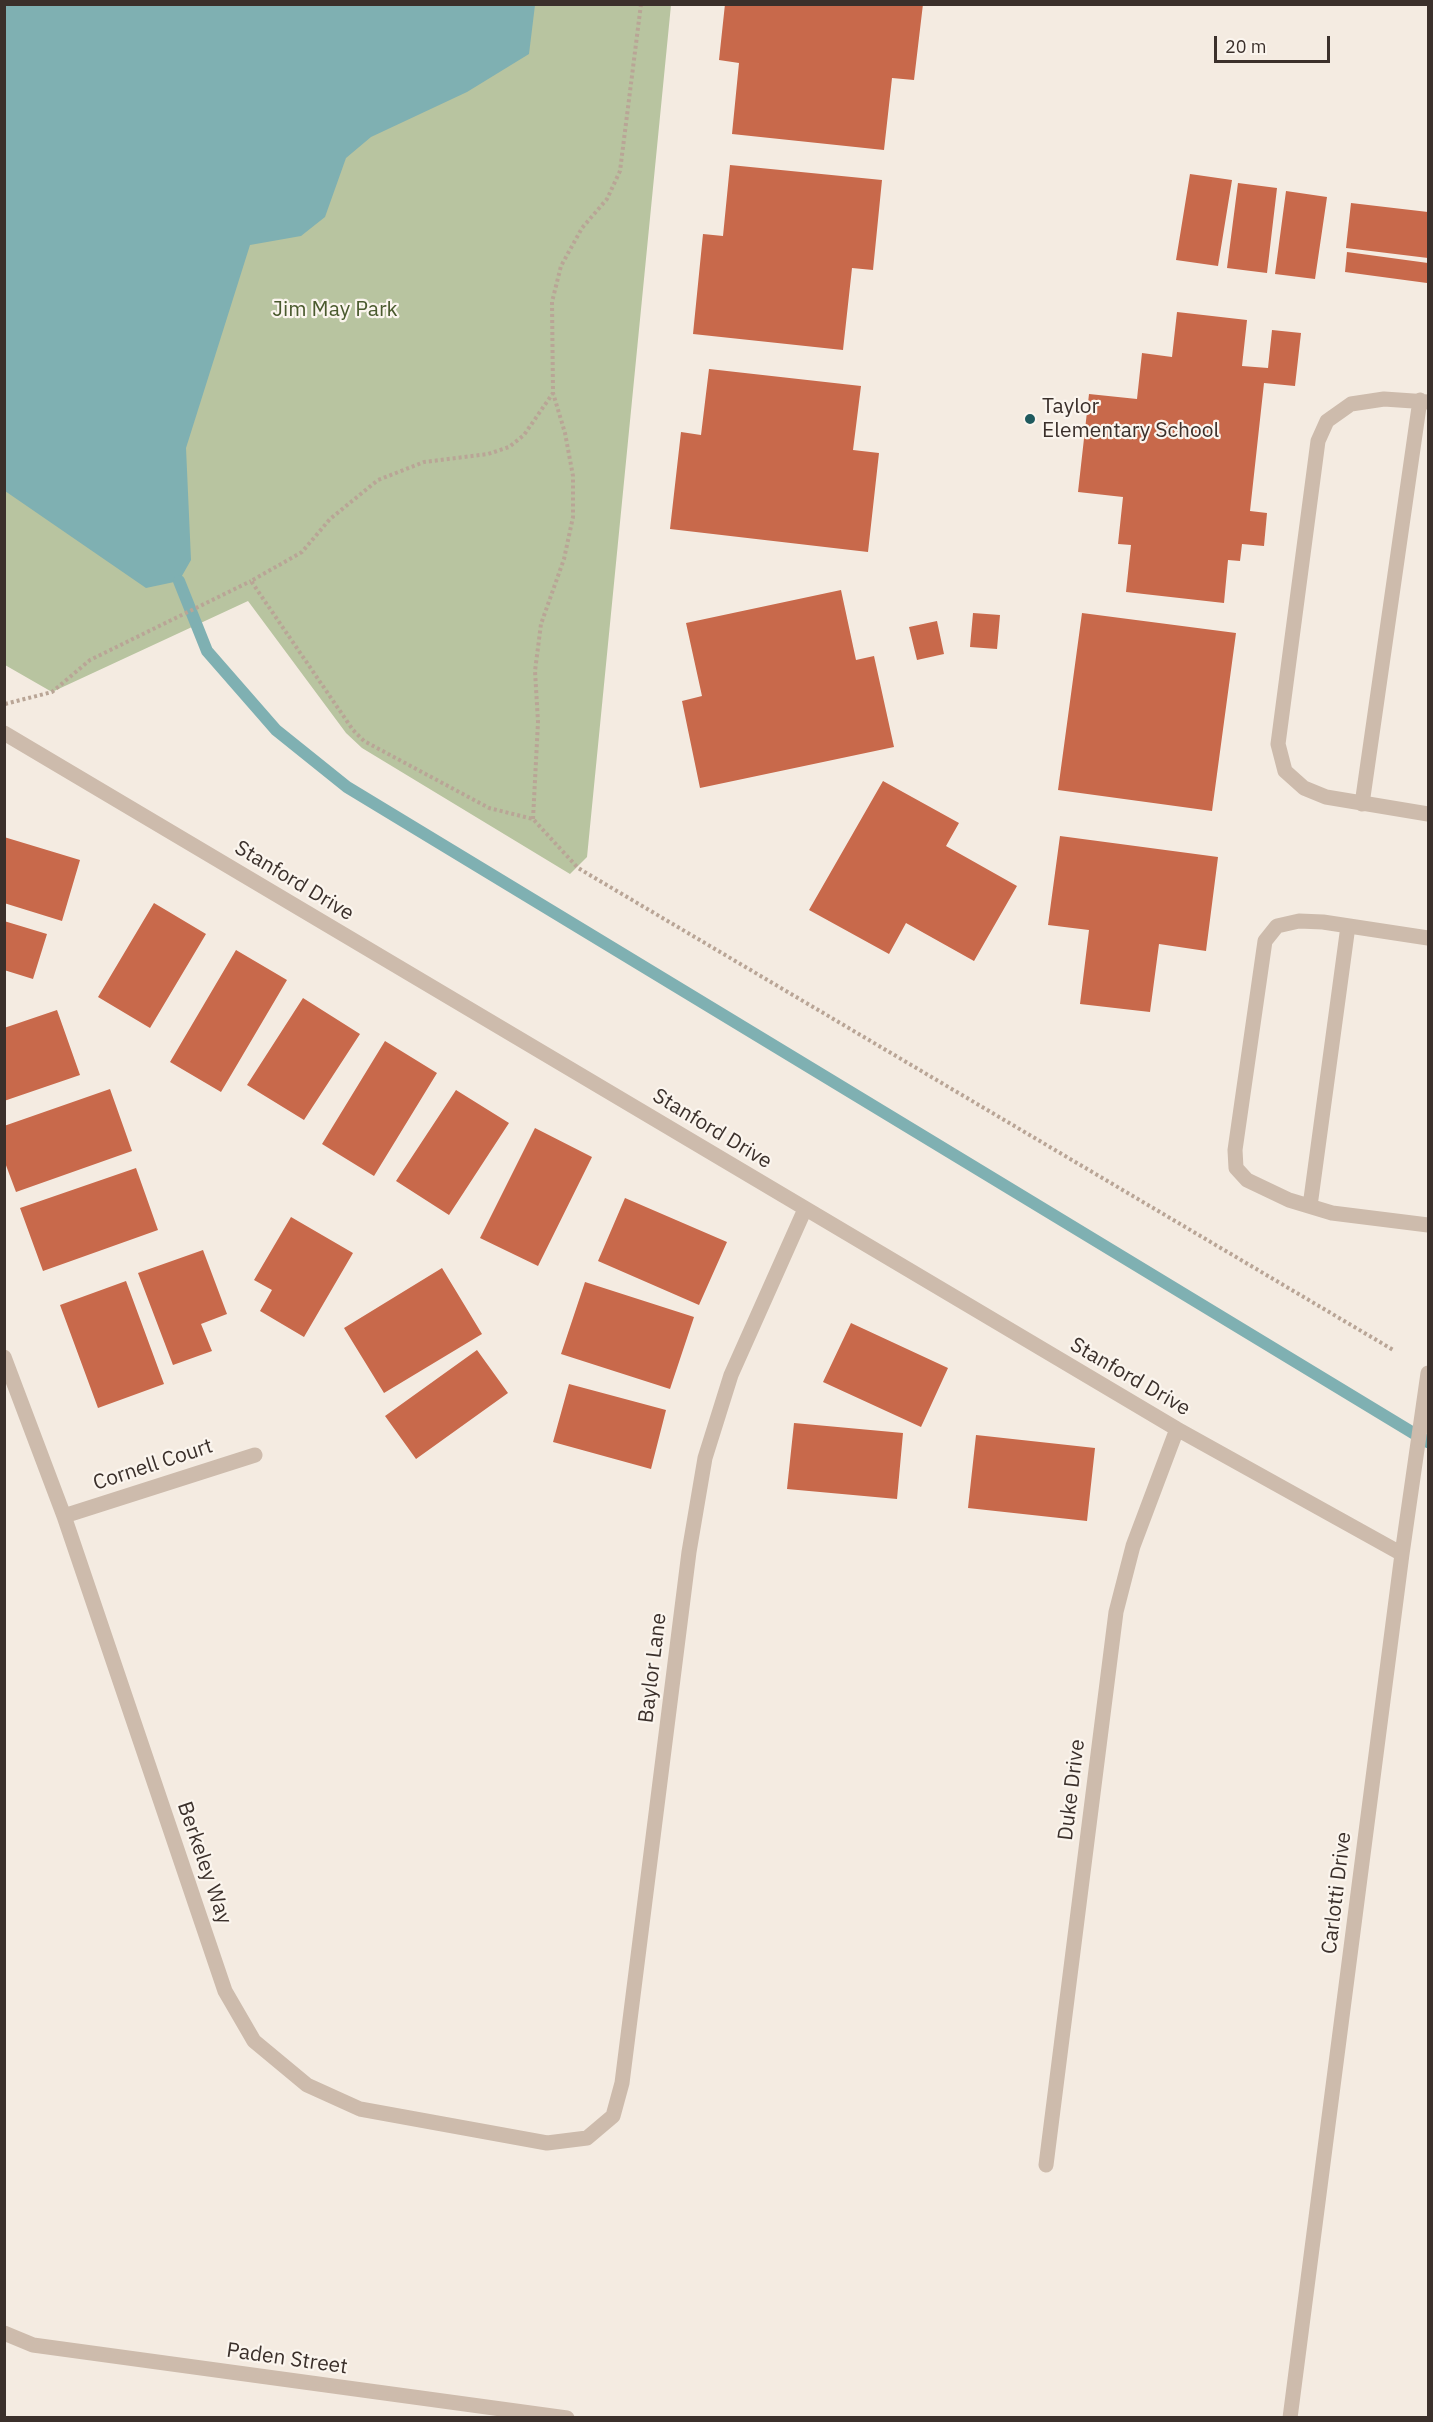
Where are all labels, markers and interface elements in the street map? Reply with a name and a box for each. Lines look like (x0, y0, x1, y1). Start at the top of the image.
scale bar (1217, 24, 1332, 62)
text: 20 m (1225, 35, 1267, 58)
park label: Jim May Park (272, 297, 398, 323)
place label: Taylor Elementary School (1042, 394, 1219, 444)
marker: Taylor Elementary School (1023, 412, 1037, 426)
street label: Stanford Drive (230, 836, 358, 926)
street label: Stanford Drive (648, 1084, 776, 1174)
street label: Stanford Drive (1065, 1332, 1195, 1422)
street label: Cornell Court (90, 1434, 216, 1496)
street label: Baylor Lane (634, 1612, 672, 1724)
street label: Duke Drive (1053, 1738, 1091, 1842)
street label: Berkeley Way (171, 1798, 237, 1928)
street label: Carlotti Drive (1317, 1830, 1357, 1956)
street label: Paden Street (225, 2338, 349, 2380)

